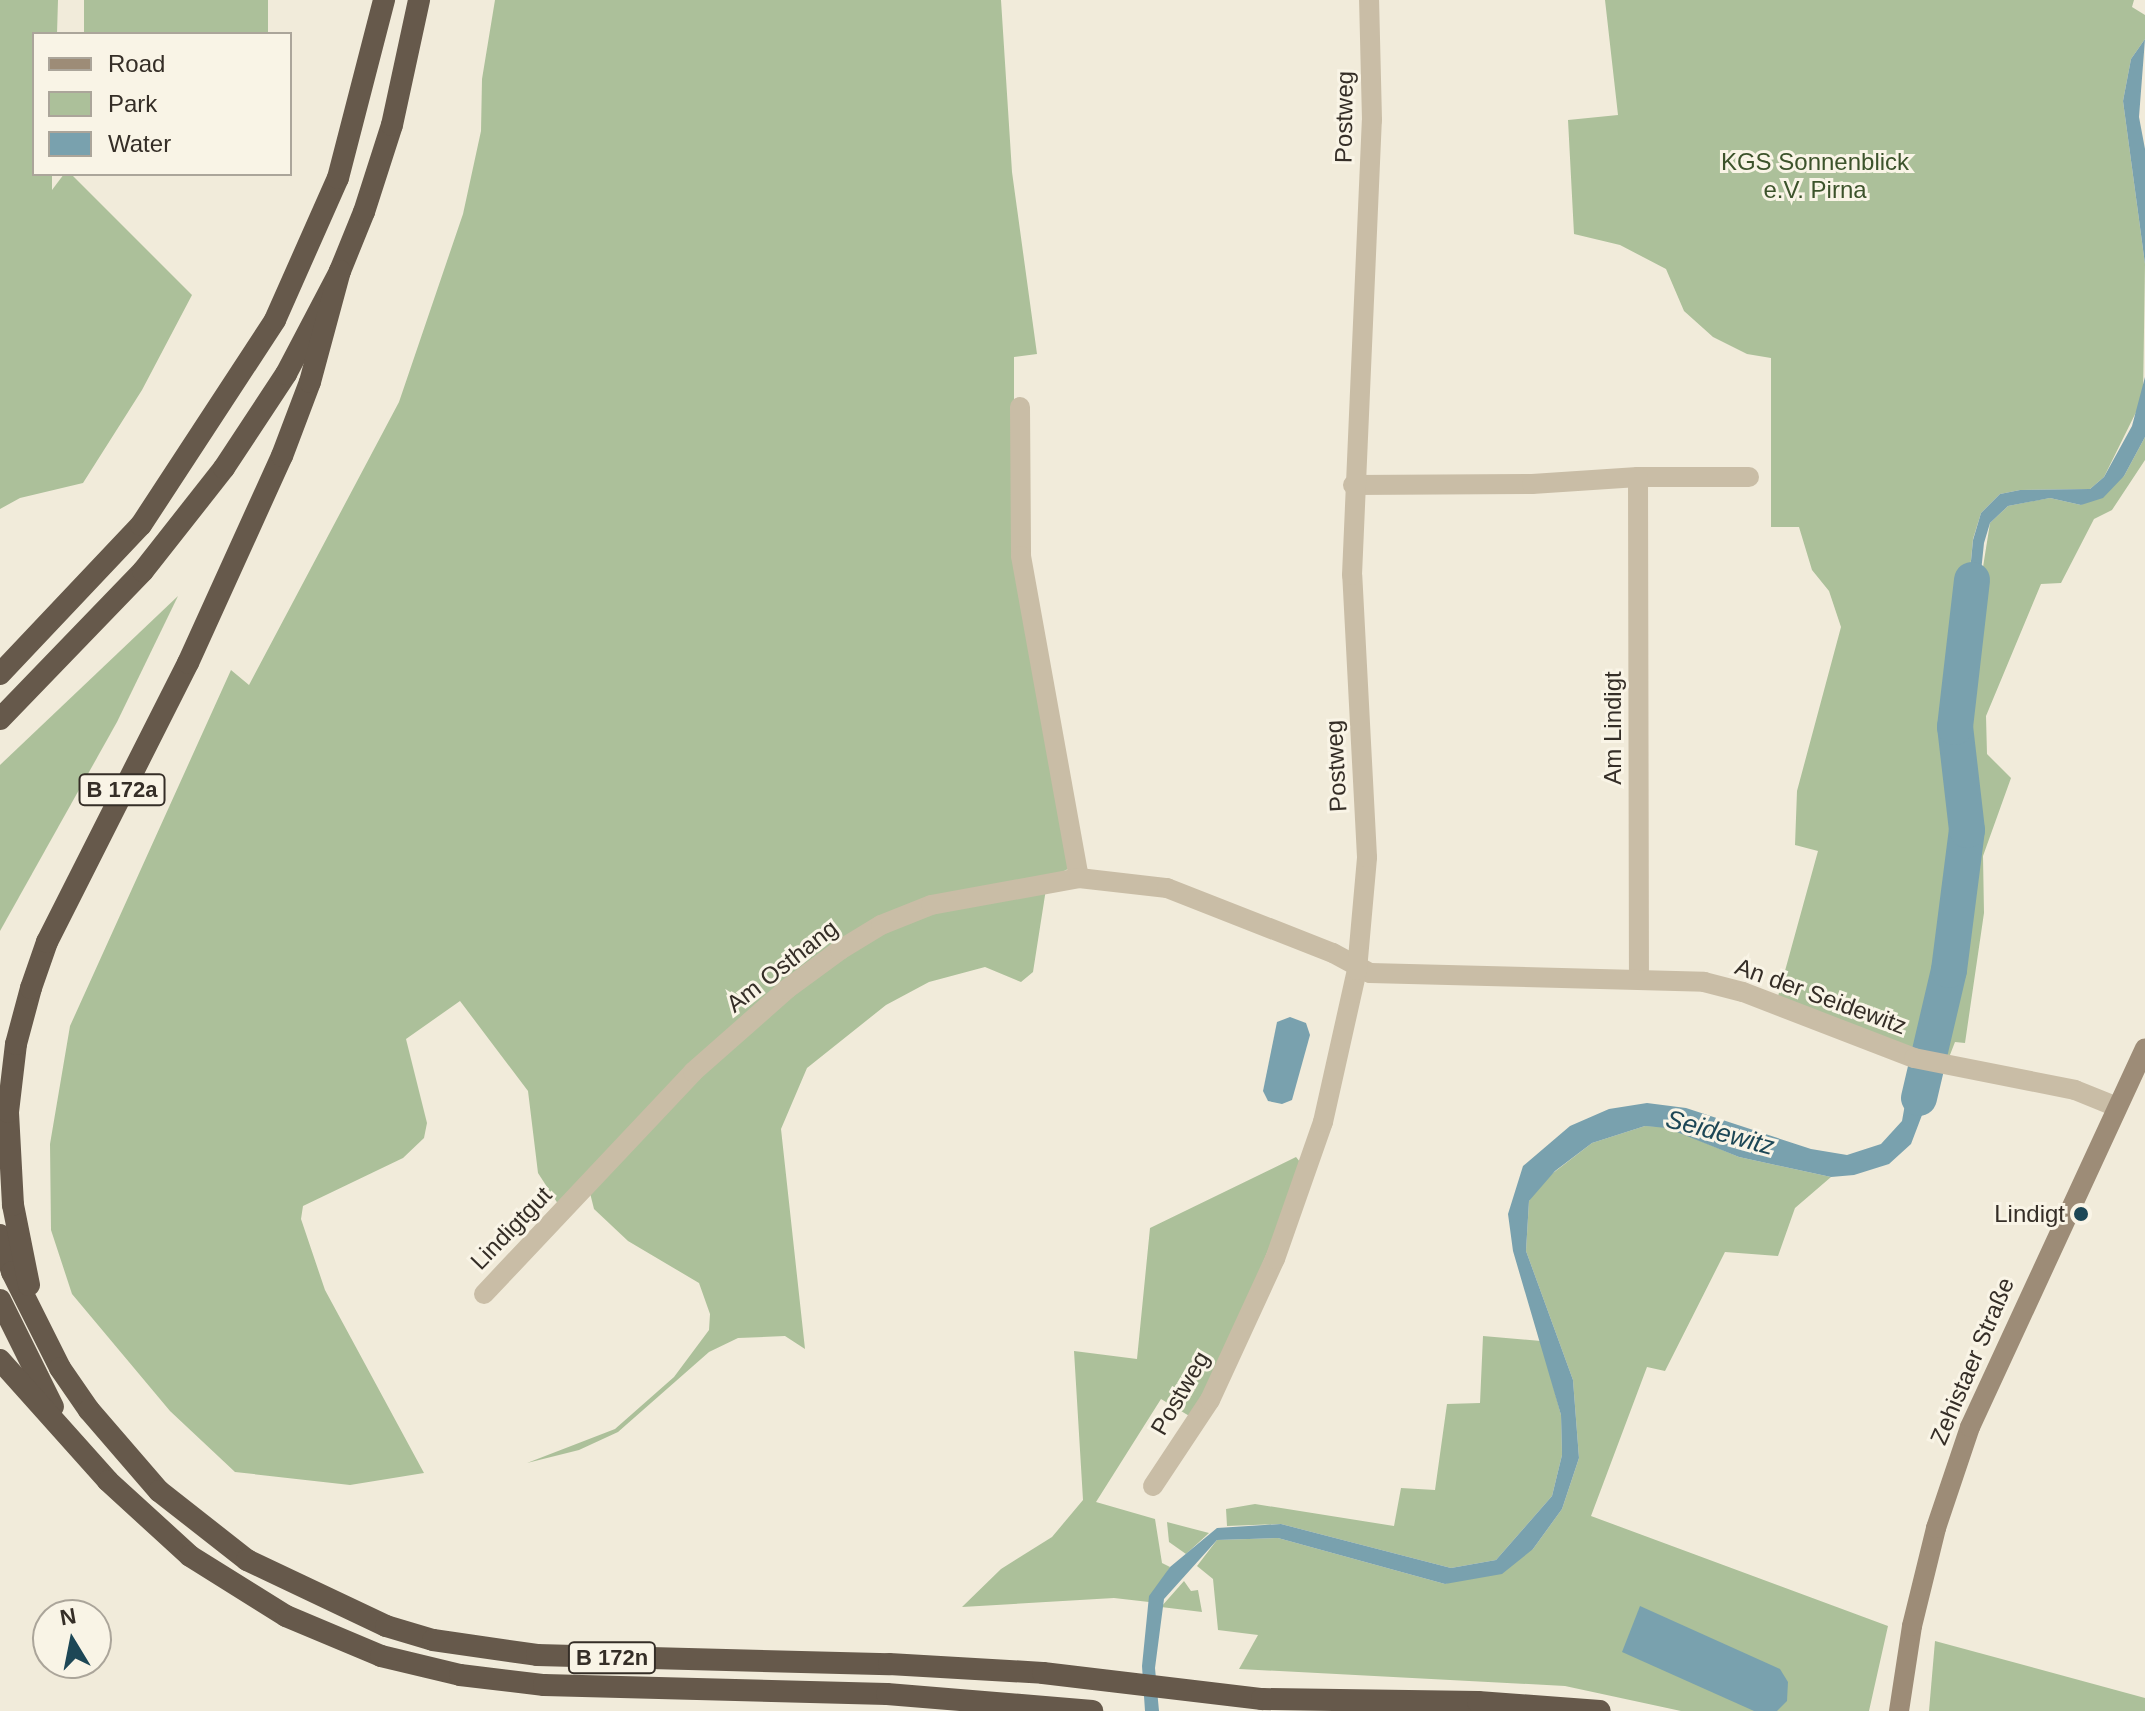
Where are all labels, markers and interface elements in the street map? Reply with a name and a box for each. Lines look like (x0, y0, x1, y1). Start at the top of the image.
legend (32, 32, 292, 176)
text: Road (108, 50, 165, 77)
street label: Postweg (1329, 71, 1359, 163)
text: Park (108, 90, 157, 117)
text: Water (108, 130, 171, 157)
park label: KGS Sonnenblick e.V. Pirna (1721, 148, 1909, 204)
street label: Am Lindigt (1599, 671, 1627, 785)
street label: Postweg (1319, 719, 1353, 813)
road number: B 172a (78, 772, 166, 808)
street label: Am Osthang (721, 914, 843, 1018)
street label: An der Seidewitz (1731, 952, 1911, 1040)
water label: Seidewitz (1662, 1104, 1778, 1162)
street label: Lindigtgut (464, 1181, 558, 1275)
place label: Lindigt (1994, 1200, 2065, 1228)
marker: Lindigt (2072, 1205, 2090, 1223)
street label: Zehistaer Straße (1924, 1273, 2020, 1449)
street label: Postweg (1145, 1346, 1215, 1440)
north arrow (32, 1599, 112, 1679)
text: N (58, 1603, 78, 1631)
road number: B 172n (566, 1640, 658, 1676)

